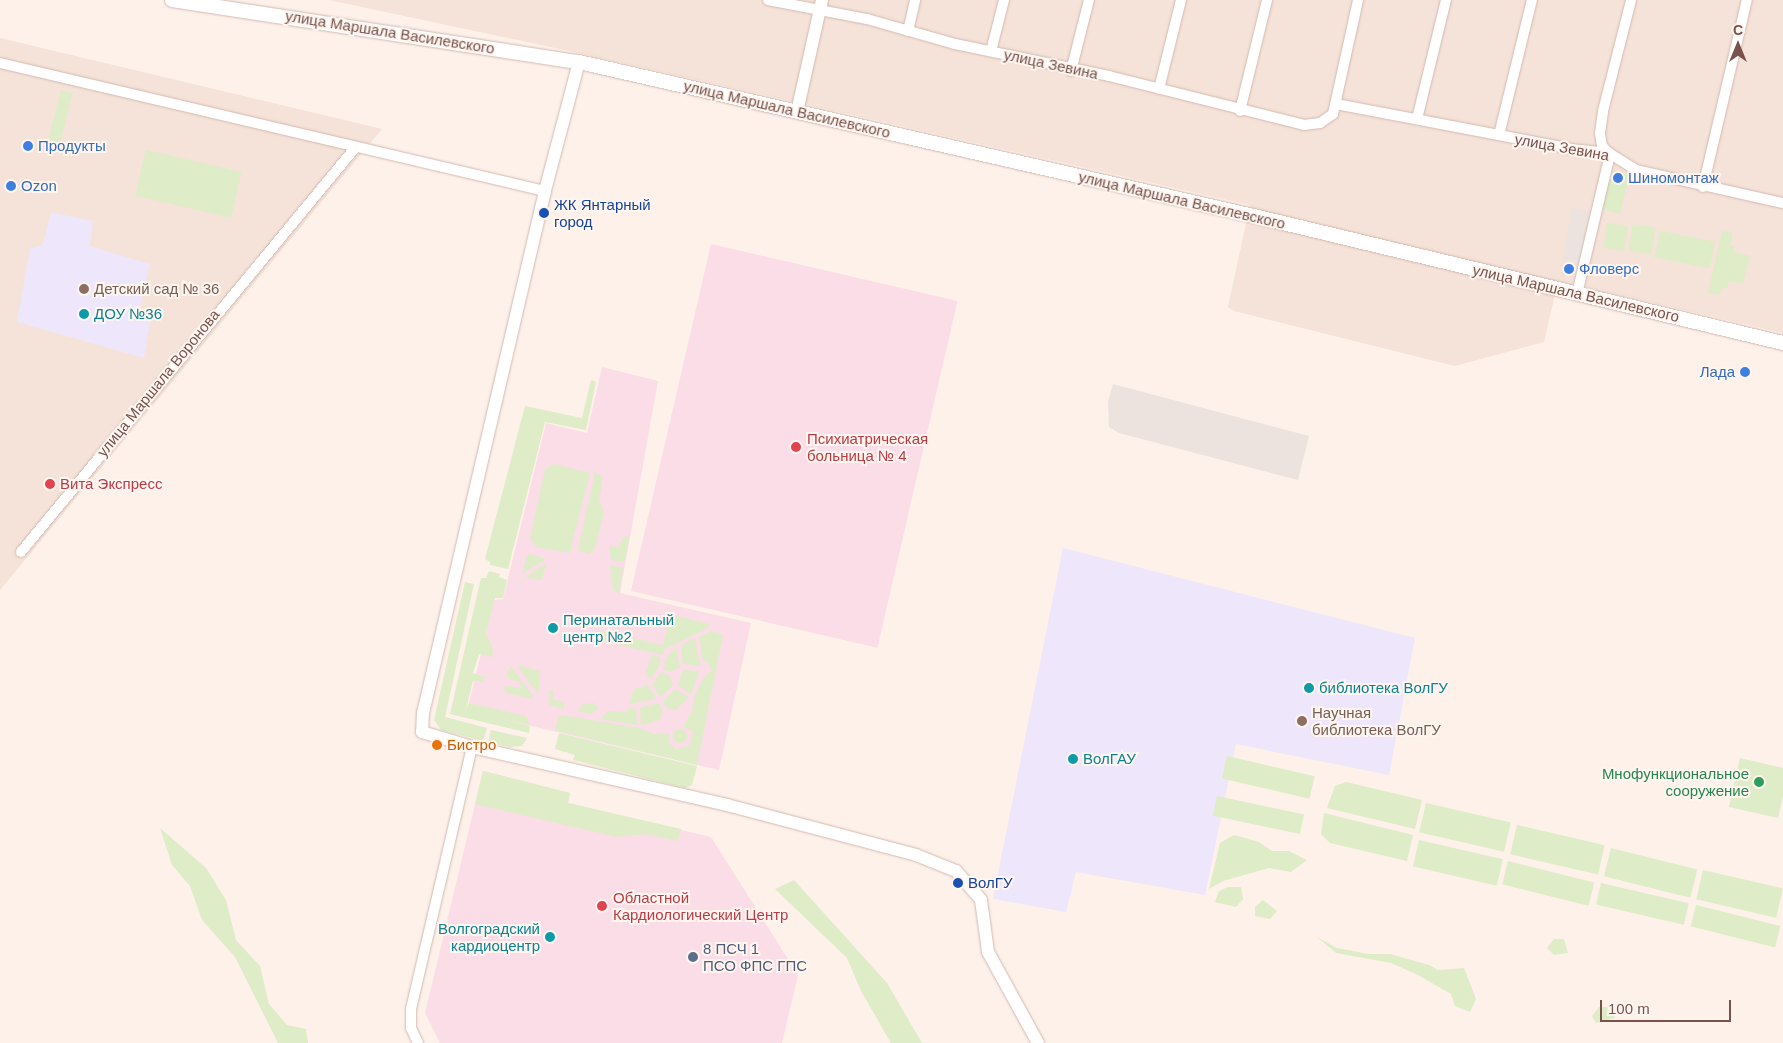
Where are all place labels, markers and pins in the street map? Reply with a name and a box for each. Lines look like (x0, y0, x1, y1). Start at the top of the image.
place label: Продукты (38, 137, 106, 155)
marker: Продукты (22, 140, 34, 152)
place label: Шиномонтаж (1628, 169, 1719, 187)
marker: Шиномонтаж (1612, 172, 1624, 184)
place label: Ozon (21, 177, 57, 195)
marker: Ozon (5, 180, 17, 192)
place label: ЖК Янтарный город (554, 195, 651, 230)
marker: ЖК Янтарный город (538, 207, 550, 219)
place label: Фловерс (1579, 260, 1639, 278)
marker: Фловерс (1563, 263, 1575, 275)
place label: Детский сад № 36 (94, 280, 219, 298)
marker: Детский сад № 36 (78, 283, 90, 295)
place label: ДОУ №36 (94, 305, 162, 323)
marker: ДОУ №36 (78, 308, 90, 320)
place label: Лада (1700, 363, 1735, 381)
marker: Лада (1739, 366, 1751, 378)
place label: Психиатрическая больница № 4 (807, 429, 928, 464)
marker: Психиатрическая больница № 4 (789, 440, 803, 454)
place label: Вита Экспресс (60, 475, 162, 493)
marker: Вита Экспресс (44, 478, 56, 490)
place label: Перинатальный центр №2 (563, 610, 674, 645)
marker: Перинатальный центр №2 (547, 622, 559, 634)
place label: библиотека ВолГУ (1319, 679, 1448, 697)
marker: библиотека ВолГУ (1303, 682, 1315, 694)
place label: Научная библиотека ВолГУ (1312, 703, 1441, 738)
marker: Научная библиотека ВолГУ (1296, 715, 1308, 727)
place label: Бистро (447, 736, 496, 754)
marker: Бистро (431, 739, 443, 751)
place label: ВолГАУ (1083, 750, 1136, 768)
marker: ВолГАУ (1067, 753, 1079, 765)
place label: Мнофункциональное сооружение (1602, 764, 1749, 799)
marker: Мнофункциональное сооружение (1753, 776, 1765, 788)
place label: ВолГУ (968, 874, 1012, 892)
marker: ВолГУ (952, 877, 964, 889)
place label: Областной Кардиологический Центр (613, 888, 788, 923)
marker: Областной Кардиологический Центр (595, 899, 609, 913)
place label: Волгоградский кардиоцентр (438, 919, 540, 954)
marker: Волгоградский кардиоцентр (544, 931, 556, 943)
place label: 8 ПСЧ 1 ПСО ФПС ГПС (703, 939, 807, 974)
marker: 8 ПСЧ 1 ПСО ФПС ГПС (687, 951, 699, 963)

